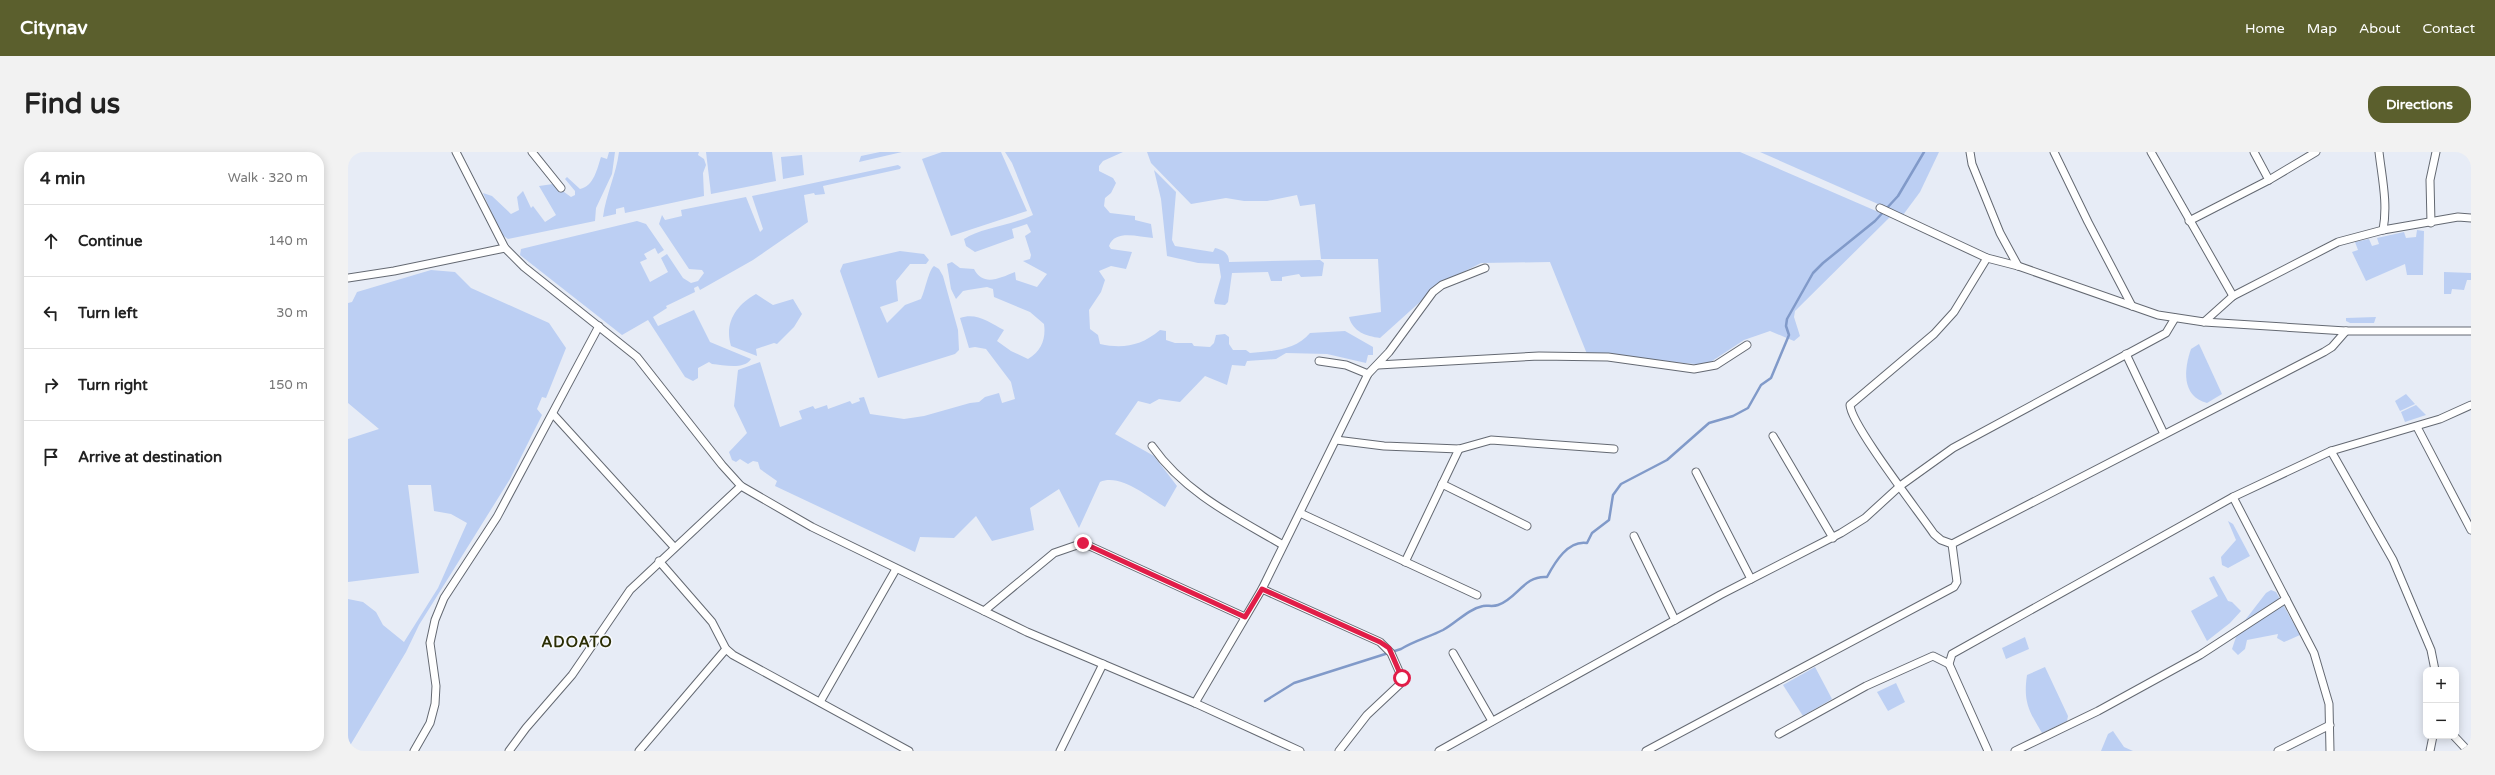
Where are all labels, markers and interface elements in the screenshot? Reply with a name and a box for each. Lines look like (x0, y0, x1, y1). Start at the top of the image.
text: Citynav (20, 17, 87, 39)
text: Home (2245, 20, 2285, 37)
text: Map (2307, 20, 2337, 37)
text: About (2359, 20, 2401, 37)
text: Contact (2423, 20, 2475, 37)
button: Directions (2368, 86, 2471, 123)
text: Find us (24, 87, 120, 121)
text: 4 min (40, 168, 85, 189)
text: Walk · 320 m (228, 170, 308, 186)
icon: ahead (40, 230, 62, 252)
text: Continue (78, 232, 142, 250)
text: 140 m (268, 233, 308, 249)
icon: left (40, 302, 62, 324)
text: Turn left (78, 304, 138, 322)
text: 30 m (276, 305, 308, 321)
icon: right (40, 374, 62, 396)
text: Turn right (78, 376, 148, 394)
text: 150 m (268, 377, 308, 393)
icon: arrive (40, 446, 62, 468)
text: Arrive at destination (78, 448, 222, 466)
route end (1074, 534, 1092, 552)
district label: ADOATO (541, 633, 613, 651)
map controls (2423, 667, 2459, 739)
button: + (2423, 667, 2459, 703)
route start (1393, 669, 1411, 687)
button: − (2423, 703, 2459, 739)

